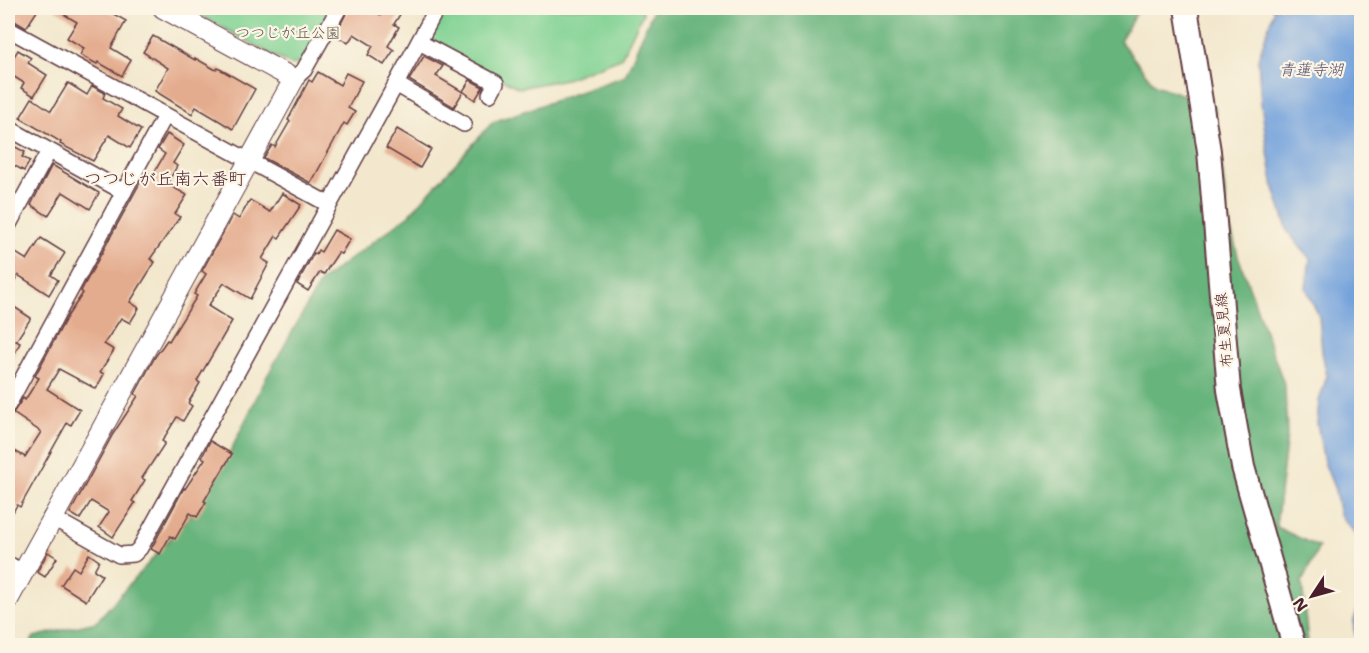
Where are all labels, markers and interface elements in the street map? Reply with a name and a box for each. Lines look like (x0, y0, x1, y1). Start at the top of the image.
park label: つつじが丘公園 (235, 23, 341, 43)
water label: 青蓮寺湖 (1279, 59, 1345, 80)
district label: つつじが丘南六番町 (84, 167, 246, 191)
street label: 布生夏見線 (1211, 292, 1237, 368)
north arrow (1282, 566, 1342, 626)
text: N (1288, 593, 1312, 616)

